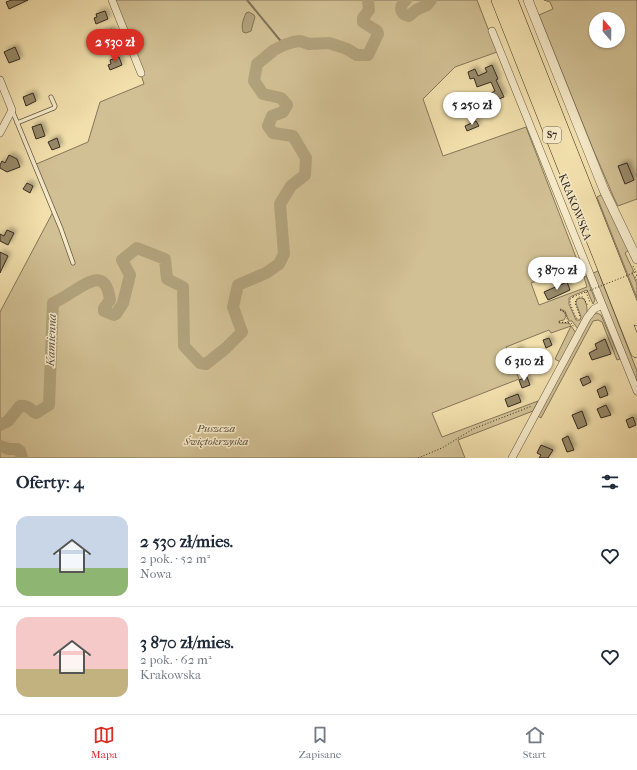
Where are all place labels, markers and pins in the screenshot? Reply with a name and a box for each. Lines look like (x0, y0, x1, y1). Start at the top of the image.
pin: 2 530 zł (74, 29, 156, 63)
pin: 5 250 zł (431, 92, 513, 126)
pin: 3 870 zł (516, 257, 598, 291)
pin: 6 310 zł (483, 348, 565, 382)

